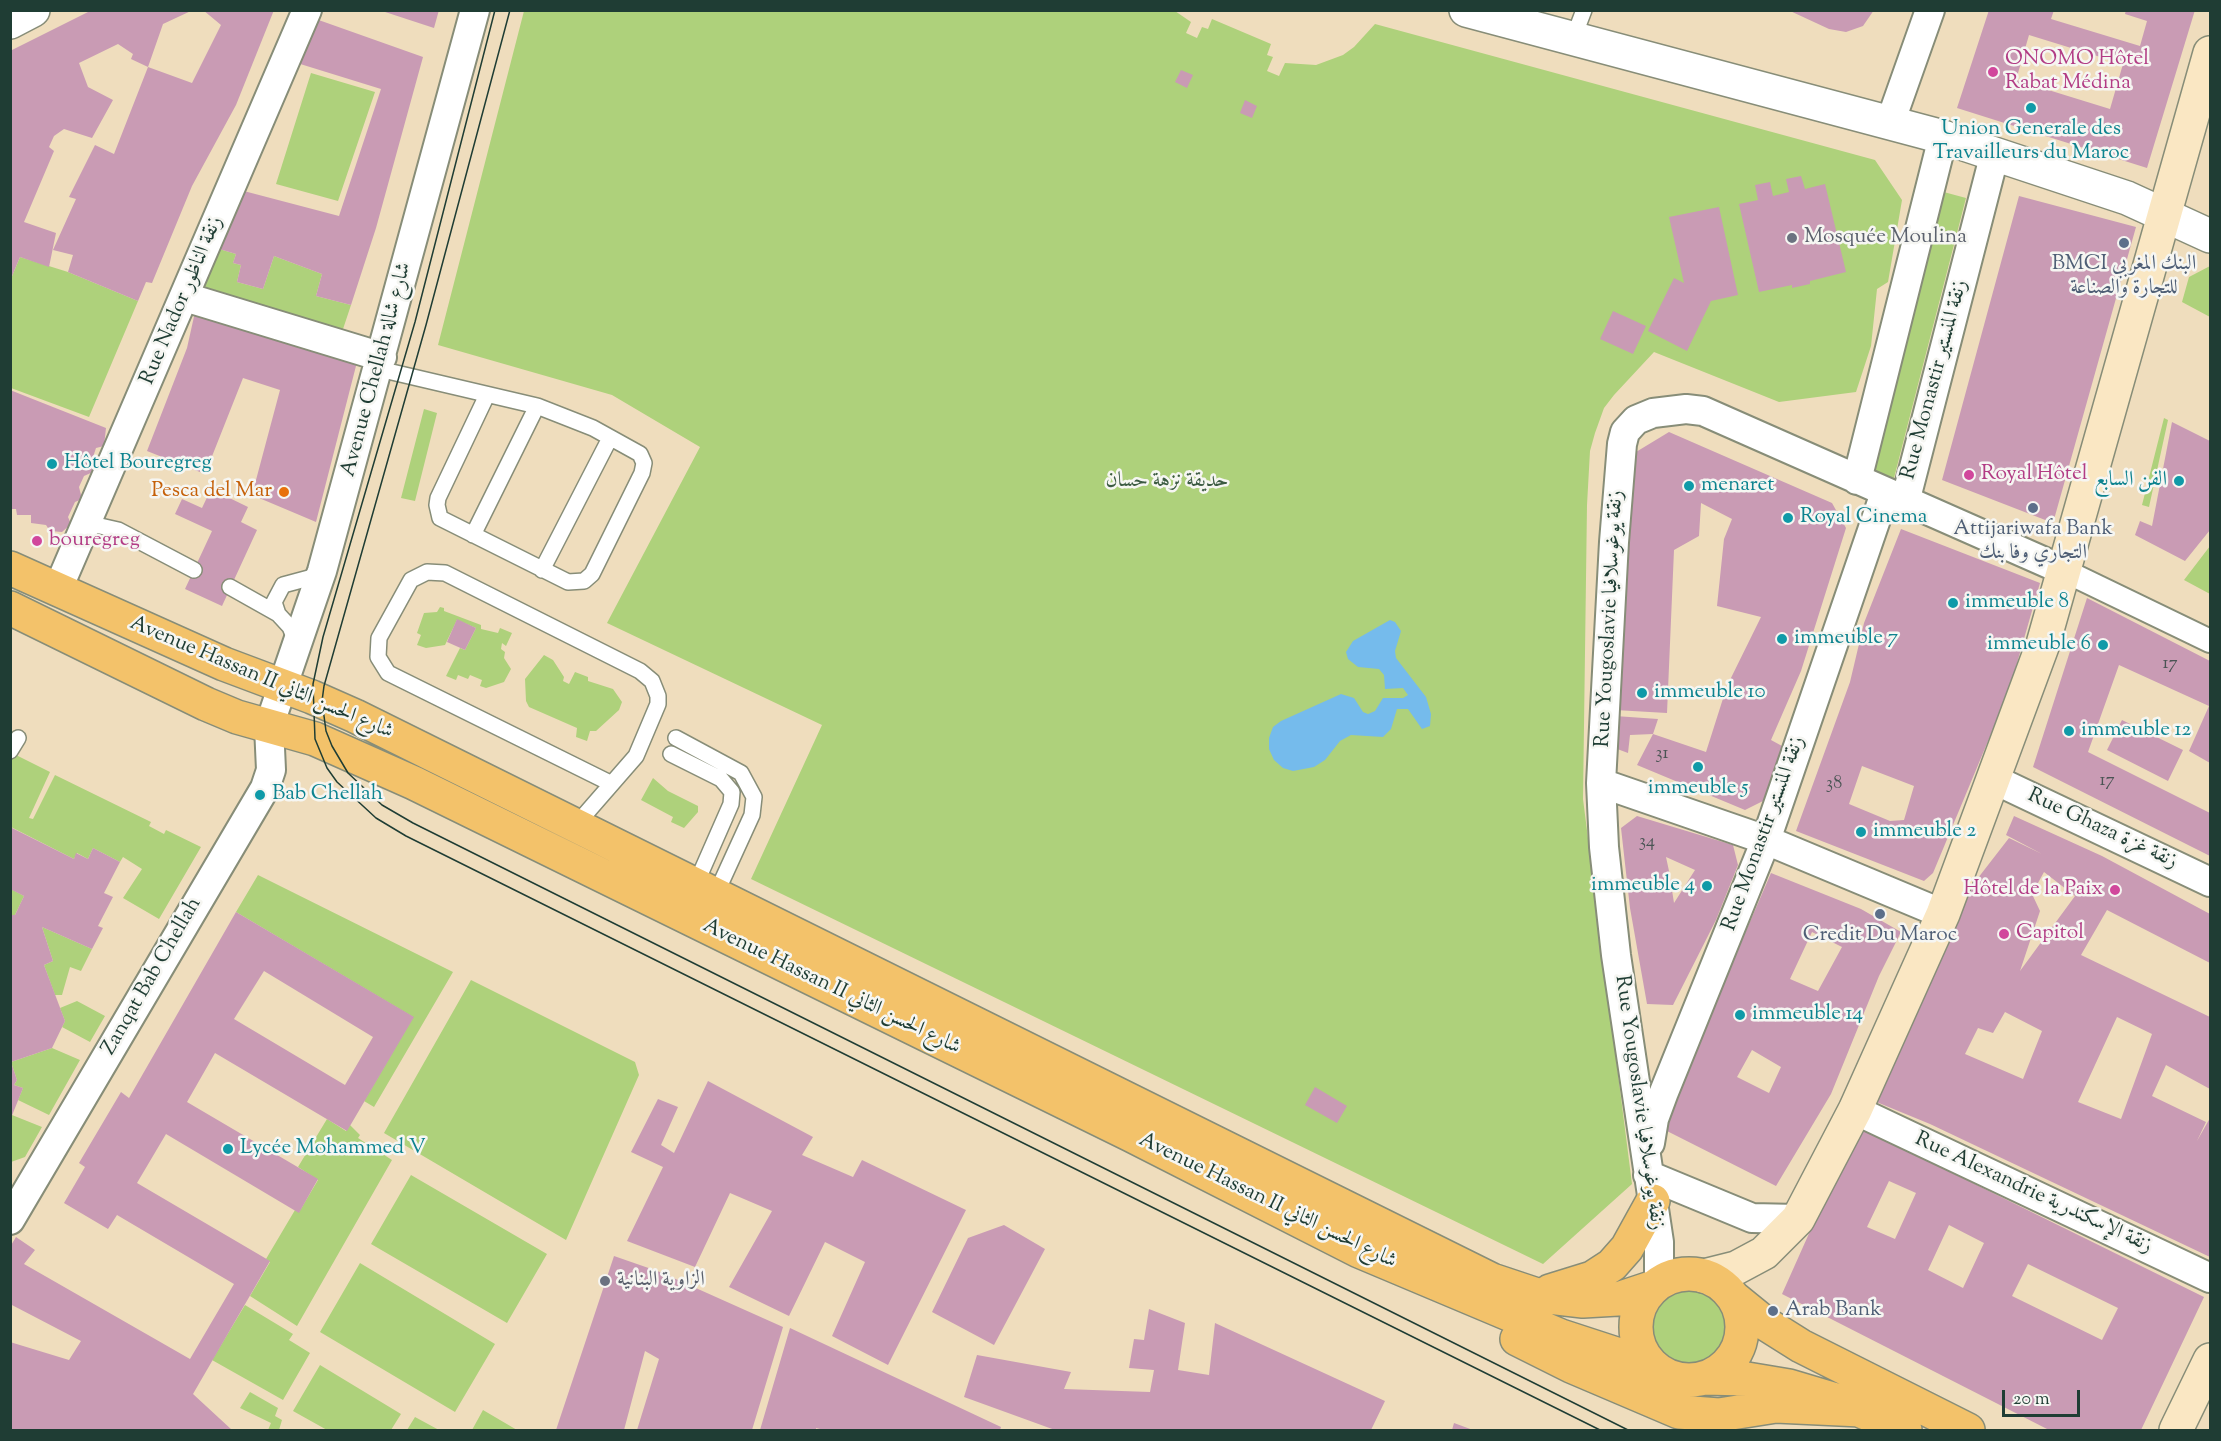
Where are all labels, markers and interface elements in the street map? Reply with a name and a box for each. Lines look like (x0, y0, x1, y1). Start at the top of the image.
place label: ONOMO Hôtel Rabat Médina (2005, 47, 2149, 97)
marker: ONOMO Hôtel Rabat Médina (1986, 65, 2000, 79)
marker: Union Generale des Travailleurs du Maroc (2024, 101, 2038, 115)
place label: Union Generale des Travailleurs du Maroc (1933, 117, 2129, 167)
street label: Rue Nador زنقة الناظور (136, 213, 230, 389)
place label: Mosquée Moulina (1804, 225, 1967, 251)
marker: Mosquée Moulina (1785, 231, 1799, 245)
marker: BMCI البنك المغربي للتجارة والصناعة (2117, 236, 2131, 250)
place label: BMCI البنك المغربي للتجارة والصناعة (2052, 252, 2196, 302)
street label: Avenue Chellah شارع شالة (337, 260, 419, 480)
street label: Rue Monastir زنقة المنستير (1897, 277, 1975, 483)
place label: Hôtel Bouregreg (64, 451, 212, 477)
marker: Hôtel Bouregreg (45, 457, 59, 471)
place label: Royal Hôtel (1981, 462, 2088, 488)
marker: Royal Hôtel (1962, 468, 1976, 482)
place label: الفن السابع (2094, 468, 2167, 494)
park label: حديقة نزهة حسان (1106, 469, 1228, 495)
place label: menaret (1701, 473, 1774, 499)
marker: الفن السابع (2172, 474, 2186, 488)
place label: Pesca del Mar (151, 479, 272, 505)
marker: menaret (1682, 479, 1696, 493)
marker: Pesca del Mar (277, 485, 291, 499)
street label: Rue Yougoslavie زنقة يوغوسلافيا (1592, 490, 1630, 748)
marker: Attijariwafa Bank التجاري وفا بنك (2026, 501, 2040, 515)
place label: Royal Cinema (1800, 505, 1927, 531)
marker: Royal Cinema (1781, 511, 1795, 525)
place label: Attijariwafa Bank التجاري وفا بنك (1953, 517, 2113, 567)
place label: bouregreg (49, 528, 140, 554)
marker: bouregreg (30, 534, 44, 548)
place label: immeuble 8 (1965, 590, 2069, 616)
marker: immeuble 8 (1946, 596, 1960, 610)
street label: Avenue Hassan II شارع الحسن الثاني (125, 612, 397, 746)
place label: immeuble 7 (1794, 626, 1898, 652)
marker: immeuble 7 (1775, 632, 1789, 646)
place label: immeuble 6 (1987, 632, 2091, 658)
marker: immeuble 6 (2096, 638, 2110, 652)
house number: 17 (2162, 654, 2178, 676)
place label: immeuble 10 (1654, 680, 1765, 706)
marker: immeuble 10 (1635, 686, 1649, 700)
place label: immeuble 12 (2081, 718, 2191, 744)
marker: immeuble 12 (2062, 724, 2076, 738)
street label: Rue Monastir زنقة المنستير (1718, 733, 1812, 935)
house number: 31 (1655, 744, 1669, 766)
marker: immeuble 5 (1691, 760, 1705, 774)
house number: 17 (2099, 771, 2115, 793)
house number: 38 (1826, 774, 1842, 796)
place label: immeuble 5 (1648, 776, 1748, 802)
place label: Bab Chellah (272, 782, 383, 808)
street label: Rue Ghaza زنقة غزة (2023, 784, 2181, 876)
marker: Bab Chellah (253, 788, 267, 802)
place label: immeuble 2 (1873, 819, 1976, 845)
marker: immeuble 2 (1854, 825, 1868, 839)
house number: 34 (1639, 832, 1655, 854)
place label: immeuble 4 (1591, 873, 1695, 899)
place label: Hôtel de la Paix (1963, 877, 2103, 903)
marker: immeuble 4 (1700, 879, 1714, 893)
marker: Hôtel de la Paix (2108, 883, 2122, 897)
street label: Zanqat Bab Chellah (98, 894, 208, 1060)
marker: Credit Du Maroc (1873, 907, 1887, 921)
street label: Avenue Hassan II شارع الحسن الثاني (698, 914, 964, 1062)
place label: Capitol (2016, 921, 2084, 947)
place label: Credit Du Maroc (1803, 923, 1957, 949)
marker: Capitol (1997, 927, 2011, 941)
street label: Rue Yougoslavie زنقة يوغوسلافيا (1608, 974, 1668, 1232)
place label: immeuble 14 (1752, 1002, 1863, 1028)
marker: immeuble 14 (1733, 1008, 1747, 1022)
street label: Avenue Hassan II شارع الحسن الثاني (1134, 1128, 1400, 1276)
street label: Rue Alexandrie زنقة الإسكندرية (1910, 1128, 2156, 1260)
place label: Lycée Mohammed V (240, 1136, 426, 1162)
marker: Lycée Mohammed V (221, 1142, 235, 1156)
place label: الزاوية البنانية (617, 1268, 705, 1294)
marker: الزاوية البنانية (598, 1274, 612, 1288)
place label: Arab Bank (1785, 1298, 1882, 1324)
marker: Arab Bank (1766, 1304, 1780, 1318)
scale bar (2005, 1378, 2083, 1416)
text: 20 m (2013, 1387, 2050, 1413)

